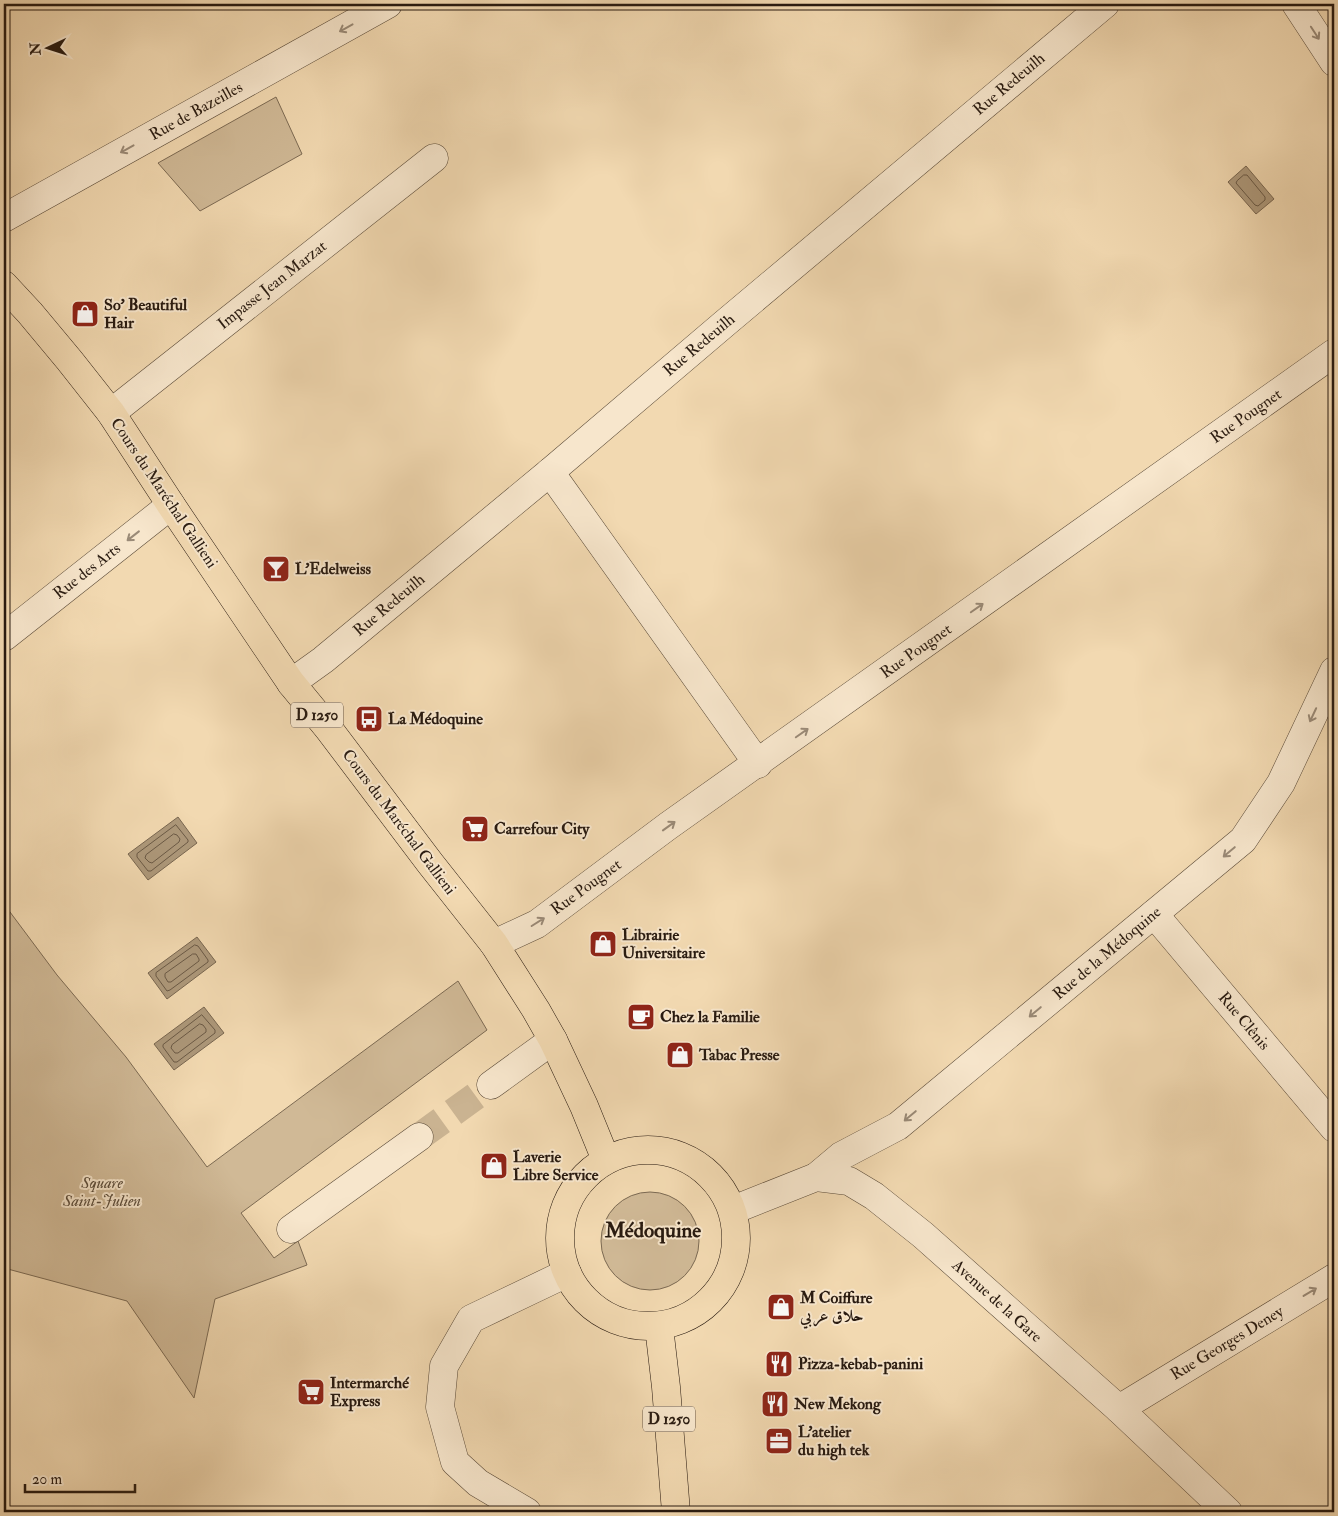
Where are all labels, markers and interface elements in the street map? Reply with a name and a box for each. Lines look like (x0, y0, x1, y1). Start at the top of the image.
north arrow (22, 22, 72, 72)
one-way arrow (339, 23, 353, 33)
one-way arrow (1310, 26, 1320, 40)
text: N (27, 42, 45, 57)
street label: Rue Redeuilh (969, 48, 1049, 120)
street label: Rue de Bazeilles (146, 77, 246, 145)
one-way arrow (121, 145, 135, 155)
street label: Impasse Jean Marzat (213, 236, 331, 335)
place label: So' Beautiful Hair (104, 295, 188, 333)
shop icon: So' Beautiful Hair (70, 299, 100, 329)
street label: Rue Redeuilh (659, 309, 739, 381)
street label: Rue Pougnet (1206, 384, 1286, 448)
street label: Cours du Maréchal Gallieni (106, 414, 222, 572)
one-way arrow (126, 530, 139, 541)
street label: Rue des Arts (49, 539, 125, 603)
bar icon: L'Edelweiss (261, 554, 291, 584)
place label: L'Edelweiss (295, 559, 372, 579)
street label: Rue Redeuilh (349, 569, 429, 641)
one-way arrow (970, 603, 984, 613)
street label: Rue Pougnet (876, 619, 956, 683)
road number: D 1250 (291, 702, 343, 728)
bus stop icon: La Médoquine (354, 704, 384, 734)
one-way arrow (1307, 707, 1317, 722)
place label: La Médoquine (388, 709, 483, 730)
one-way arrow (794, 727, 808, 738)
street label: Cours du Maréchal Gallieni (338, 745, 460, 899)
supermarket icon: Carrefour City (460, 814, 490, 844)
place label: Carrefour City (494, 819, 590, 840)
one-way arrow (662, 821, 676, 831)
one-way arrow (1222, 847, 1235, 858)
street label: Rue Pougnet (547, 855, 625, 919)
street label: Rue de la Médoquine (1049, 902, 1165, 1004)
one-way arrow (530, 917, 544, 927)
place label: Librairie Universitaire (622, 925, 705, 963)
shop icon: Librairie Universitaire (588, 929, 618, 959)
street label: Rue Clênis (1214, 988, 1274, 1054)
cafe icon: Chez la Familie (626, 1002, 656, 1032)
place label: Chez la Familie (660, 1007, 760, 1027)
one-way arrow (1029, 1007, 1042, 1018)
shop icon: Tabac Presse (665, 1040, 695, 1070)
place label: Tabac Presse (698, 1045, 780, 1065)
one-way arrow (904, 1110, 917, 1121)
place label: Laverie Libre Service (513, 1147, 599, 1185)
shop icon: Laverie Libre Service (479, 1151, 509, 1181)
park label: Square Saint-Julien (62, 1173, 141, 1211)
district label: Médoquine (604, 1217, 701, 1244)
street label: Avenue de la Gare (947, 1255, 1046, 1347)
one-way arrow (1302, 1287, 1316, 1297)
place label: M Coiffure حلاق عربي (799, 1288, 873, 1329)
shop icon: M Coiffure حلاق عربي (766, 1292, 796, 1322)
street label: Rue Georges Deney (1167, 1301, 1288, 1385)
restaurant icon: Pizza-kebab-panini (764, 1349, 794, 1379)
place label: Pizza-kebab-panini (798, 1354, 924, 1375)
place label: Intermarché Express (330, 1373, 410, 1412)
supermarket icon: Intermarché Express (296, 1377, 326, 1407)
restaurant icon: New Mekong (760, 1389, 790, 1419)
place label: New Mekong (793, 1394, 882, 1415)
road number: D 1250 (643, 1406, 695, 1432)
place label: L'atelier du high tek (798, 1422, 870, 1461)
office icon: L'atelier du high tek (764, 1426, 794, 1456)
scale bar (25, 1461, 135, 1493)
text: 20 m (32, 1470, 62, 1489)

